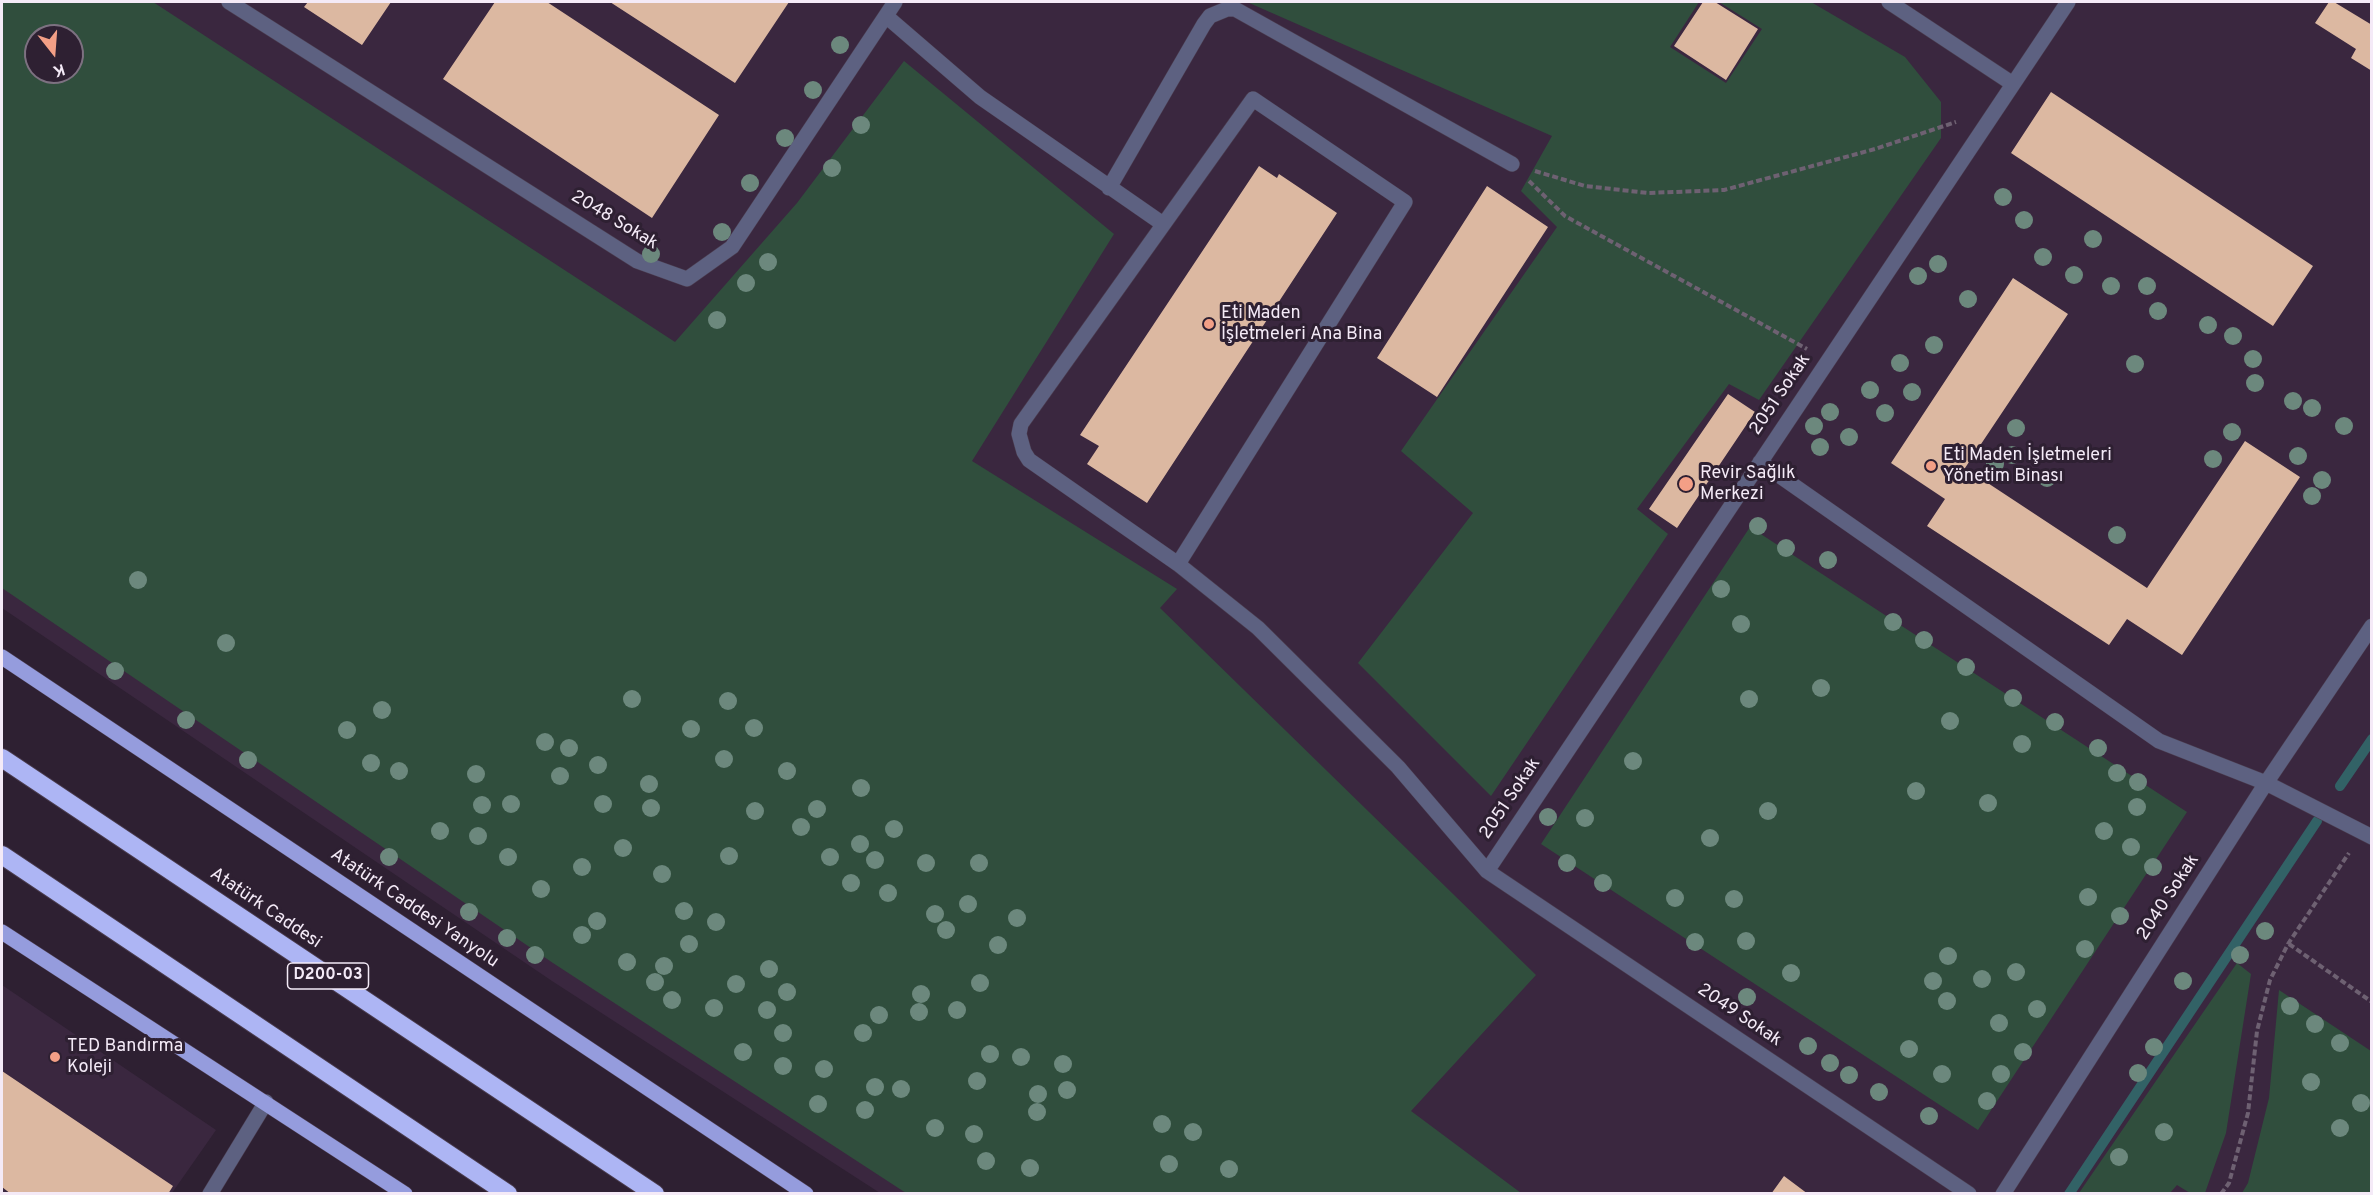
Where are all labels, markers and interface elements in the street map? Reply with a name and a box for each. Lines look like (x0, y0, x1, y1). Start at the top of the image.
north arrow (24, 24, 84, 84)
text: K (50, 58, 67, 81)
street label: 2048 Sokak (567, 187, 661, 255)
place label: Eti Maden İşletmeleri Ana Bina (1221, 303, 1382, 346)
marker: Eti Maden İşletmeleri Ana Bina (1202, 317, 1216, 331)
street label: 2051 Sokak (1746, 350, 1816, 440)
place label: Eti Maden İşletmeleri Yönetim Binası (1943, 445, 2112, 488)
marker: Eti Maden İşletmeleri Yönetim Binası (1924, 459, 1938, 473)
place label: Revir Sağlık Merkezi (1700, 463, 1795, 506)
marker: Revir Sağlık Merkezi (1677, 475, 1695, 493)
street label: 2051 Sokak (1476, 754, 1546, 844)
street label: Atatürk Caddesi Yanyolu (326, 845, 502, 973)
street label: 2040 Sokak (2133, 851, 2205, 945)
street label: Atatürk Caddesi (205, 864, 325, 954)
road number: D200-03 (288, 963, 368, 989)
street label: 2049 Sokak (1693, 980, 1785, 1052)
place label: TED Bandırma Koleji (67, 1036, 183, 1078)
marker: TED Bandırma Koleji (48, 1050, 62, 1064)

